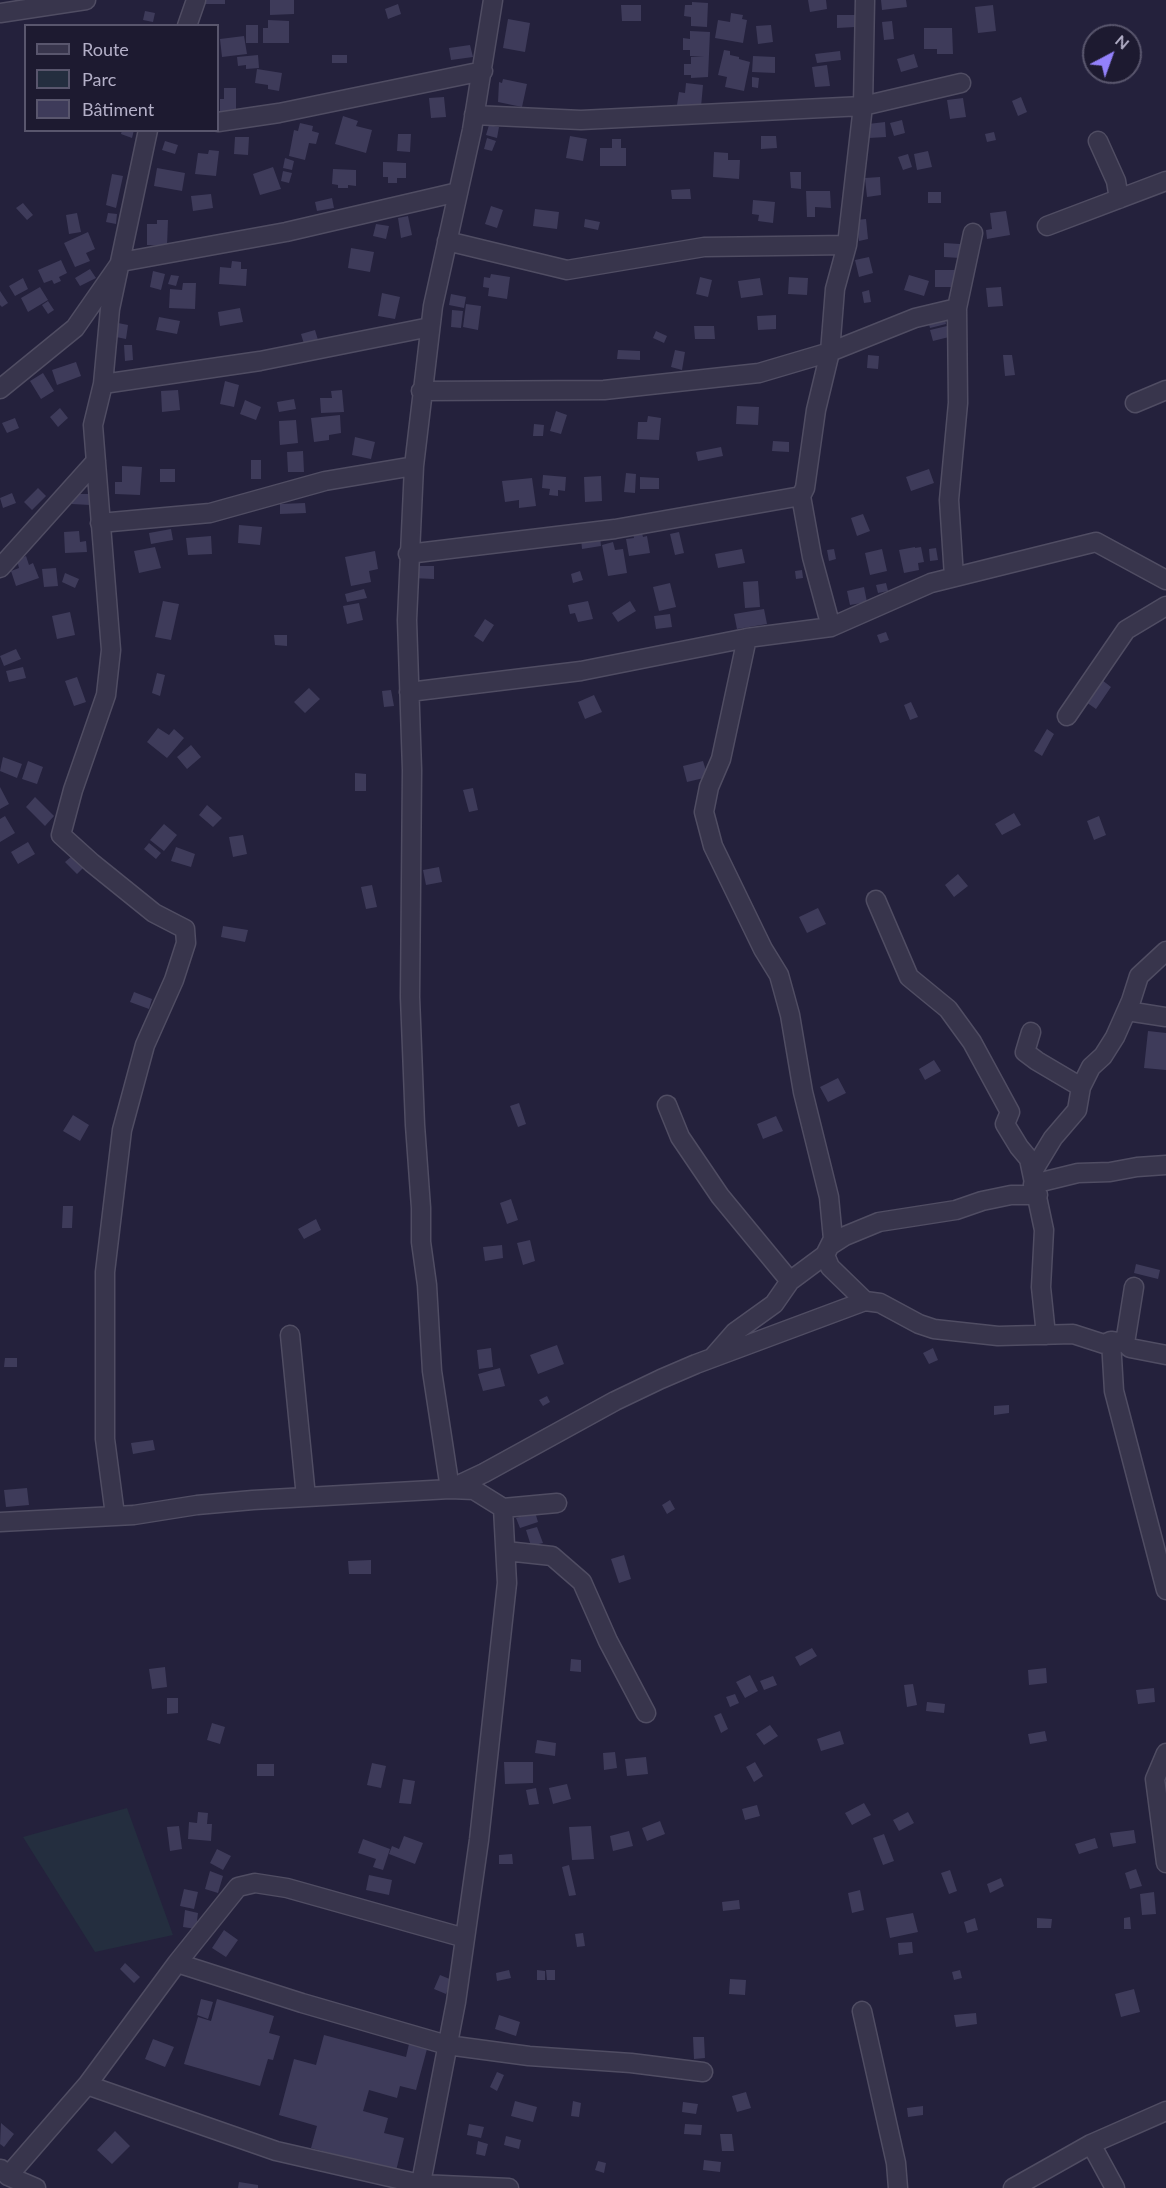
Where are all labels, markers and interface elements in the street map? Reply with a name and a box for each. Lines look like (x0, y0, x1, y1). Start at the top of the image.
legend (24, 24, 219, 132)
north arrow (1082, 24, 1142, 84)
text: N (1112, 30, 1134, 53)
text: Route (82, 38, 129, 60)
text: Parc (82, 68, 116, 90)
text: Bâtiment (82, 98, 154, 120)

